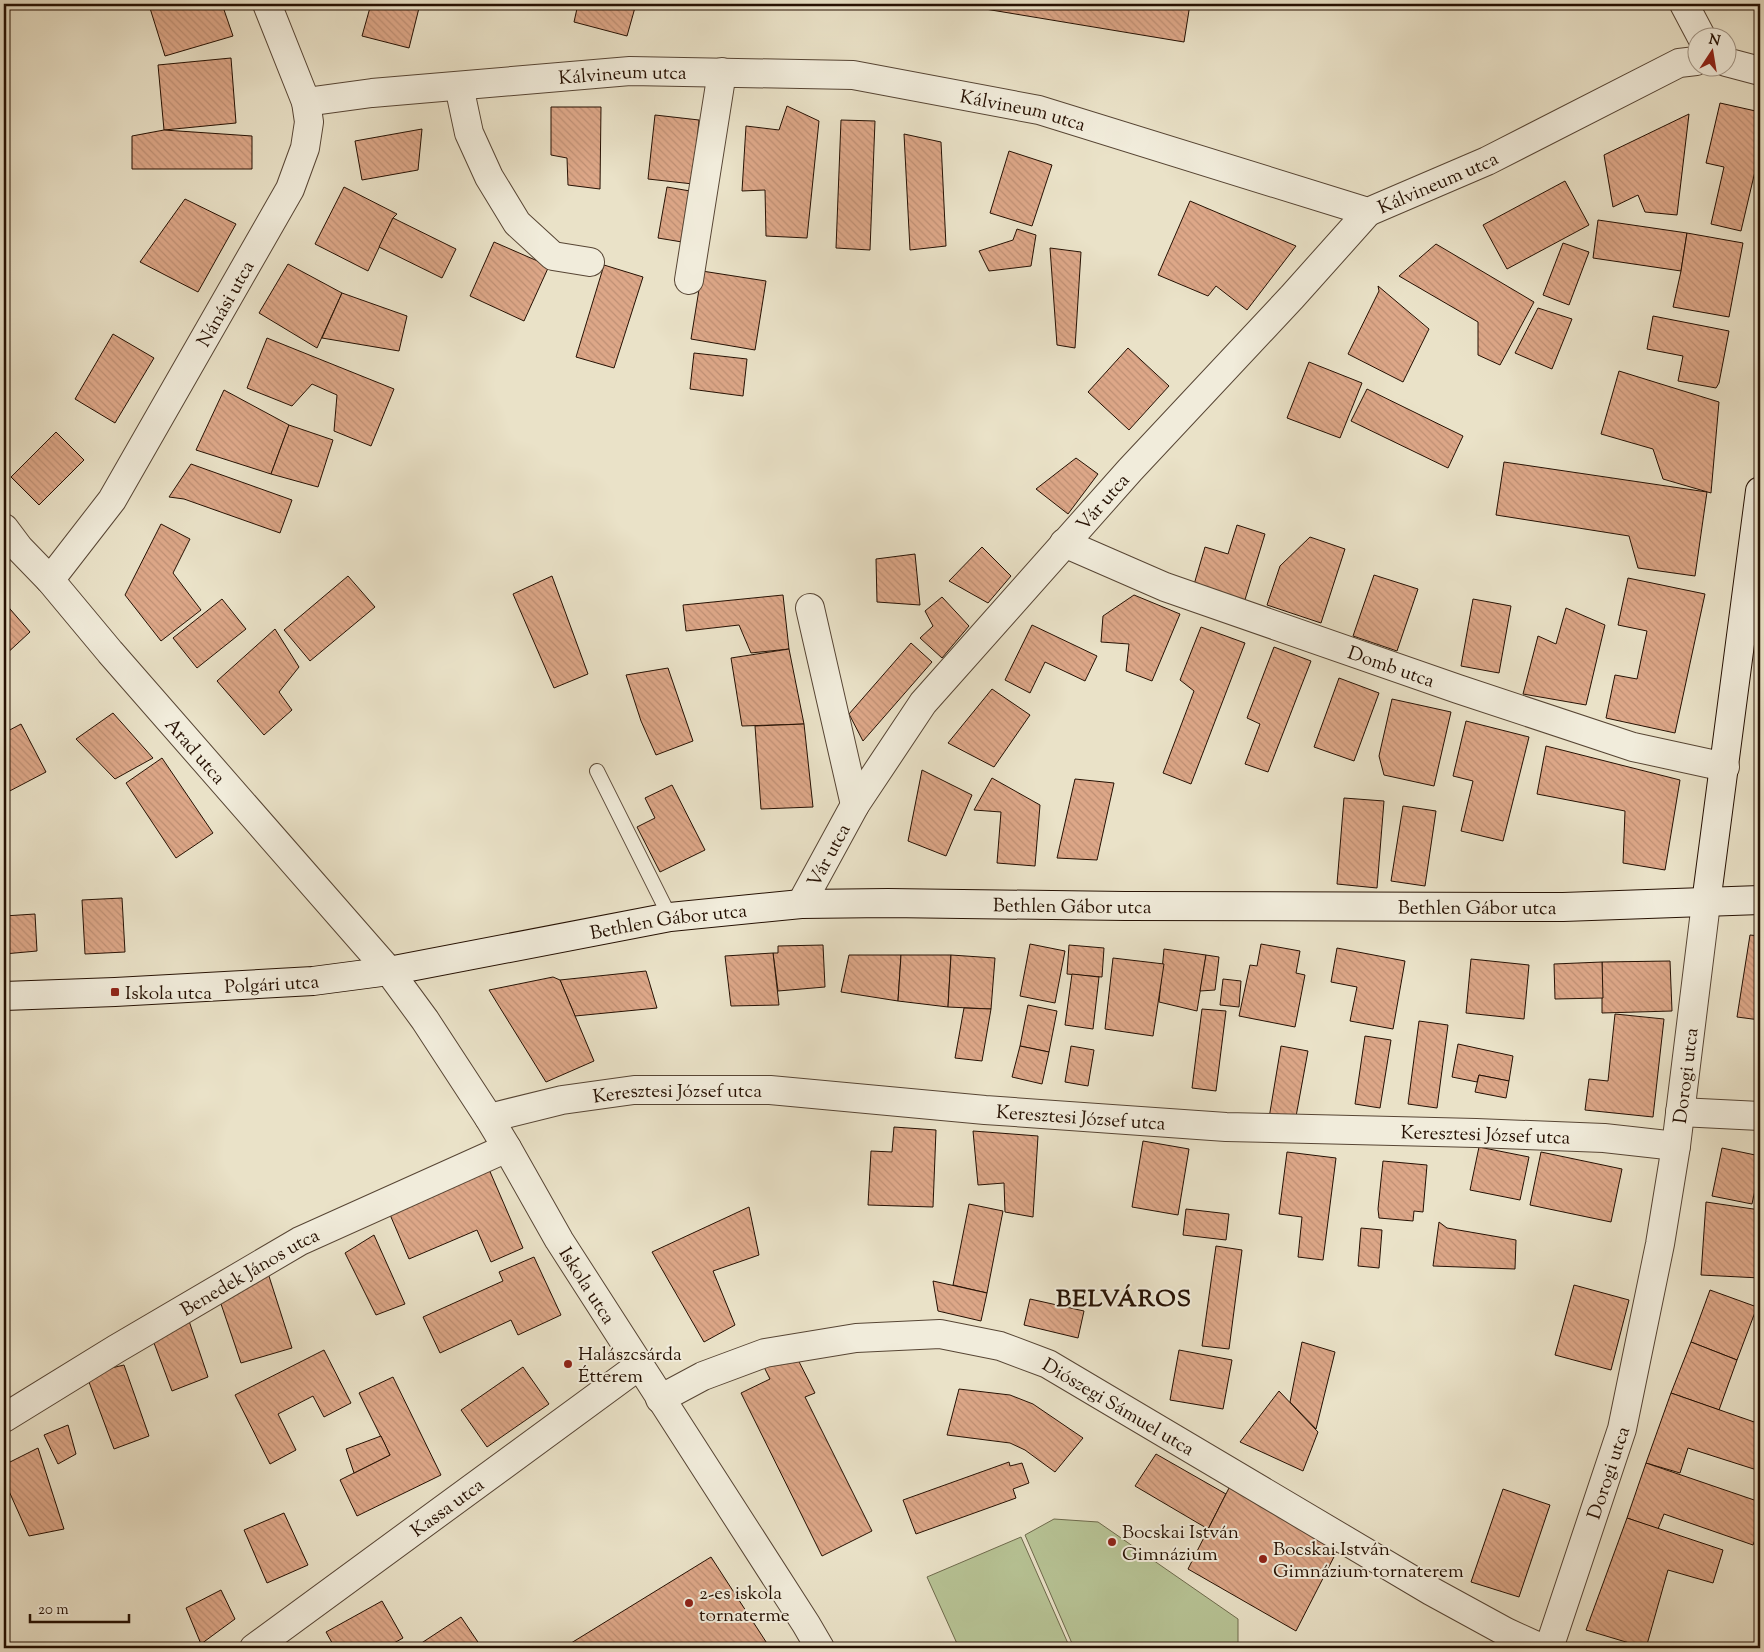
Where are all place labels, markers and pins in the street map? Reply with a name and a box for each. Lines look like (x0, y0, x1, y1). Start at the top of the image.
place label: Iskola utca (125, 981, 212, 1008)
marker: Iskola utca (109, 986, 121, 998)
place label: Halászcsárda Étterem (578, 1342, 682, 1391)
marker: Halászcsárda Étterem (562, 1358, 574, 1370)
place label: Bocskai István Gimnázium (1122, 1520, 1239, 1569)
marker: Bocskai István Gimnázium (1106, 1536, 1118, 1548)
place label: Bocskai István Gimnázium tornaterem (1273, 1537, 1464, 1586)
marker: Bocskai István Gimnázium tornaterem (1257, 1553, 1269, 1565)
place label: 2-es iskola tornaterme (699, 1581, 790, 1630)
marker: 2-es iskola tornaterme (683, 1597, 695, 1609)

